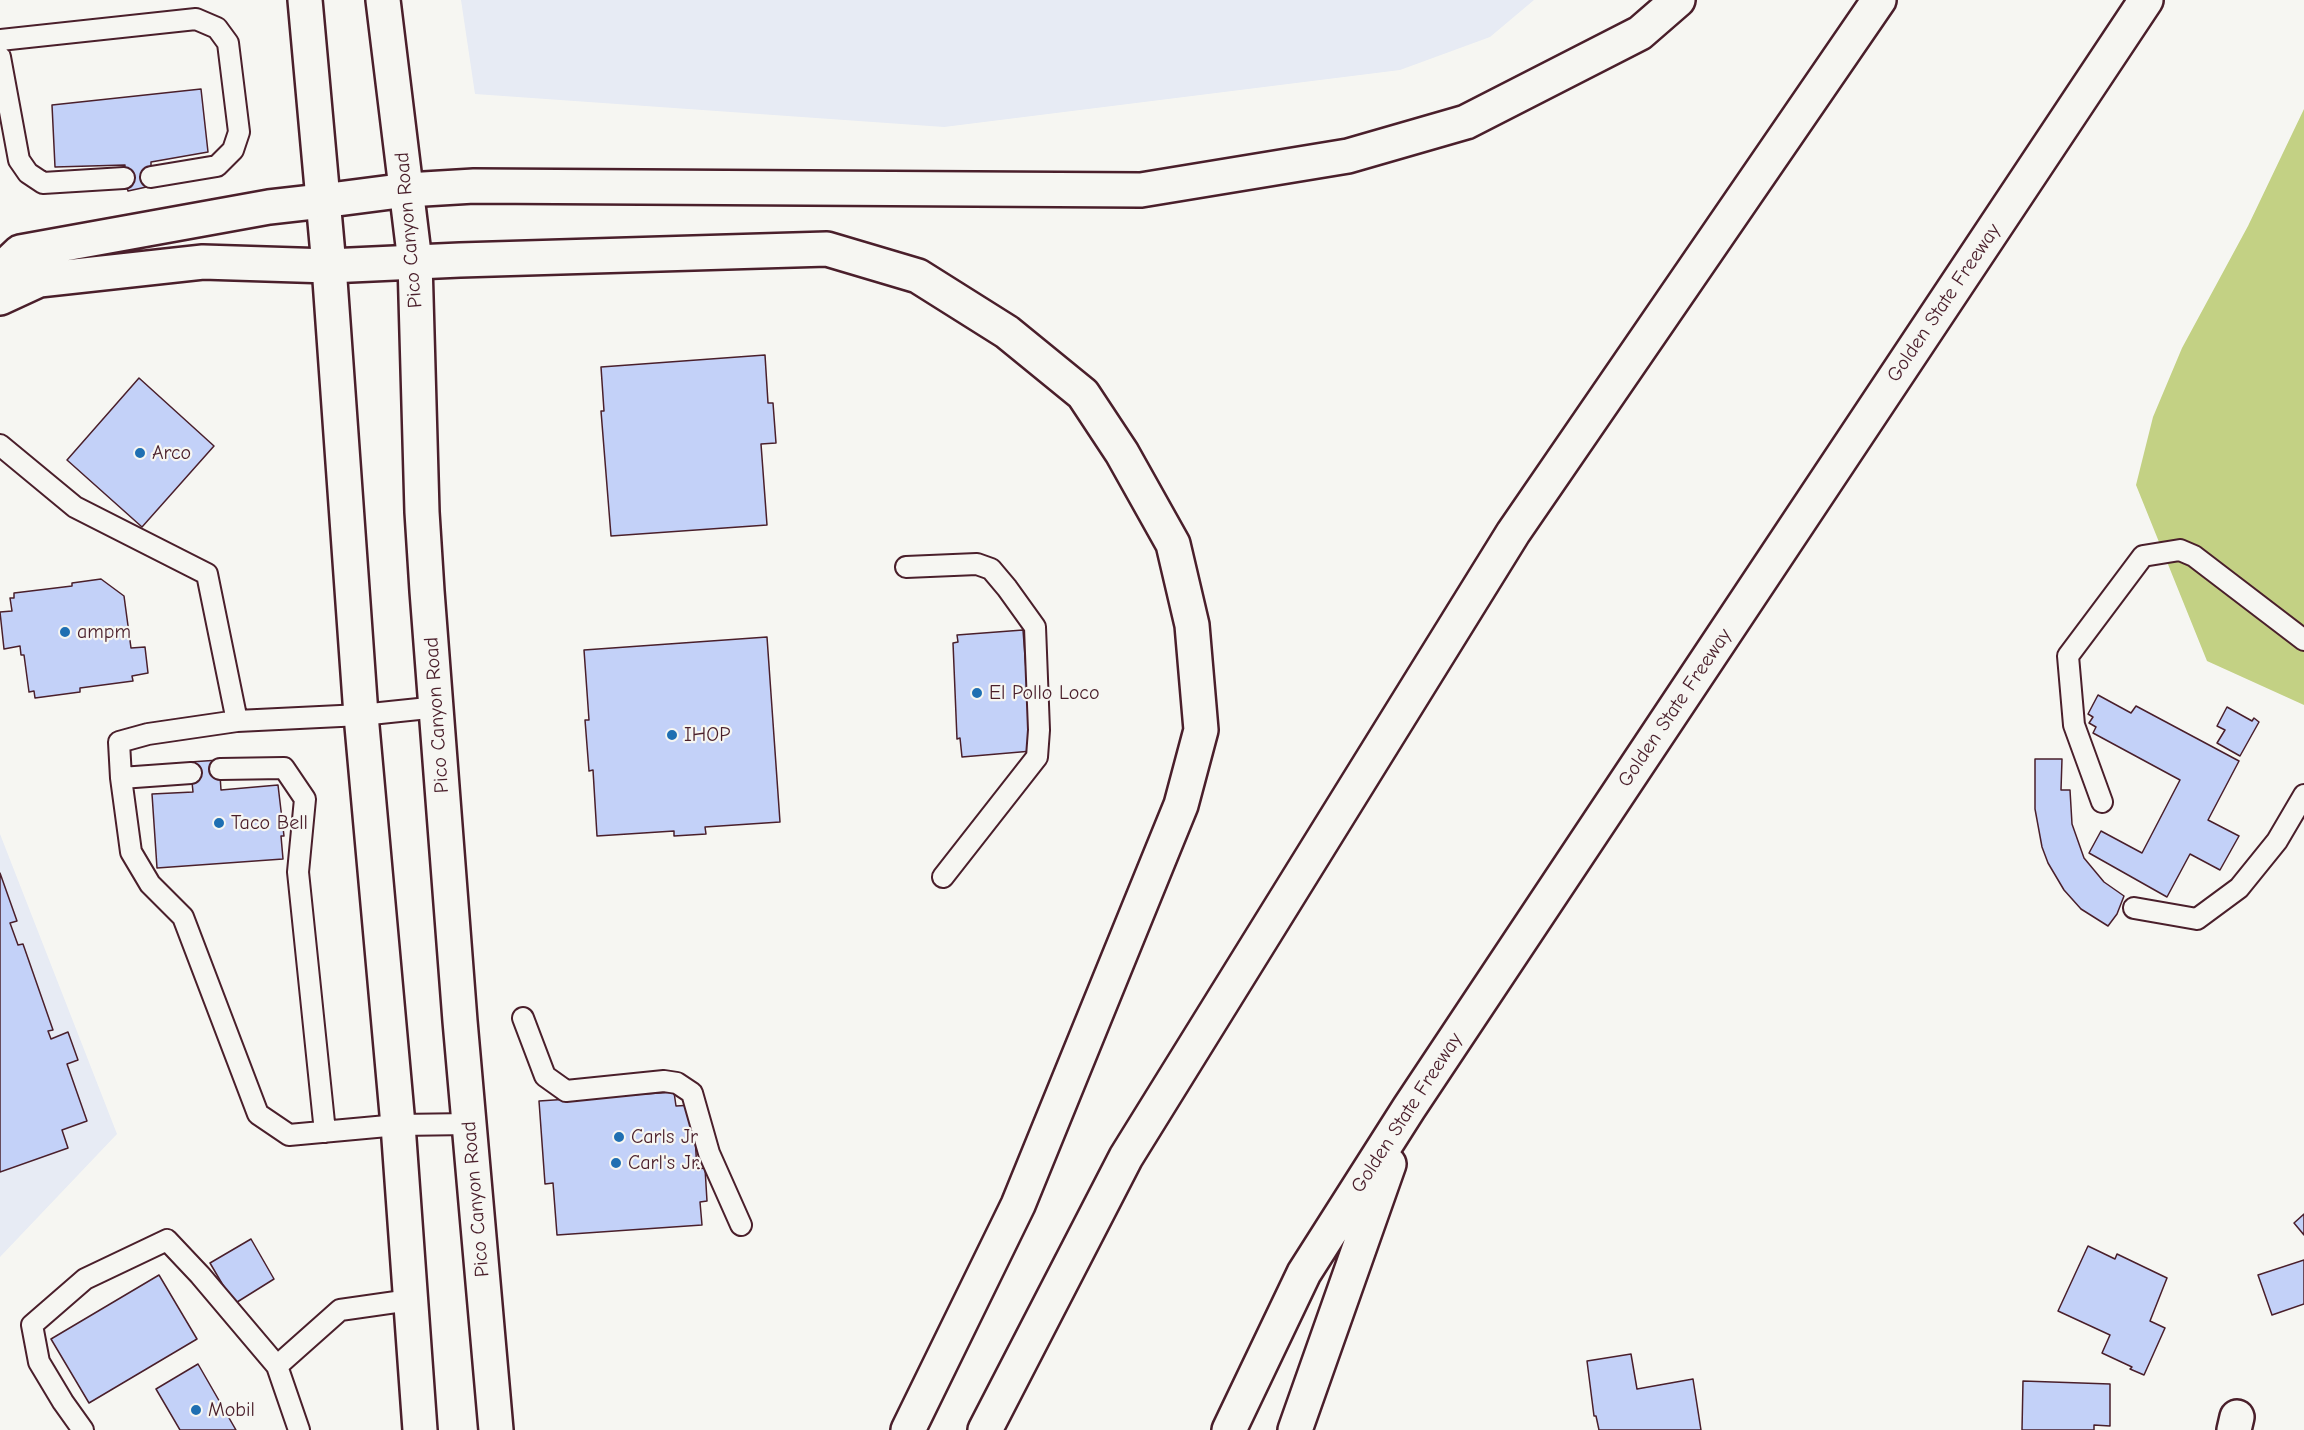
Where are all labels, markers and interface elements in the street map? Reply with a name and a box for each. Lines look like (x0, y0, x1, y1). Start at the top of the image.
street label: Pico Canyon Road (390, 151, 428, 309)
street label: Golden State Freeway (1882, 219, 2006, 387)
place label: Arco (152, 441, 191, 465)
marker: Arco (133, 446, 147, 460)
place label: ampm (77, 620, 131, 644)
street label: Golden State Freeway (1613, 624, 1737, 792)
marker: ampm (58, 625, 72, 639)
street label: Pico Canyon Road (420, 636, 454, 794)
place label: El Pollo Loco (989, 681, 1100, 705)
marker: El Pollo Loco (970, 686, 984, 700)
place label: IHOP (684, 723, 730, 747)
marker: IHOP (665, 728, 679, 742)
place label: Taco Bell (231, 811, 308, 835)
marker: Taco Bell (212, 816, 226, 830)
street label: Golden State Freeway (1346, 1028, 1468, 1198)
street label: Pico Canyon Road (457, 1120, 495, 1278)
place label: Carls Jr (631, 1125, 698, 1149)
marker: Carls Jr (612, 1130, 626, 1144)
place label: Carl's Jr. (628, 1151, 700, 1175)
marker: Carl's Jr. (609, 1156, 623, 1170)
place label: Mobil (208, 1398, 255, 1422)
marker: Mobil (189, 1403, 203, 1417)

